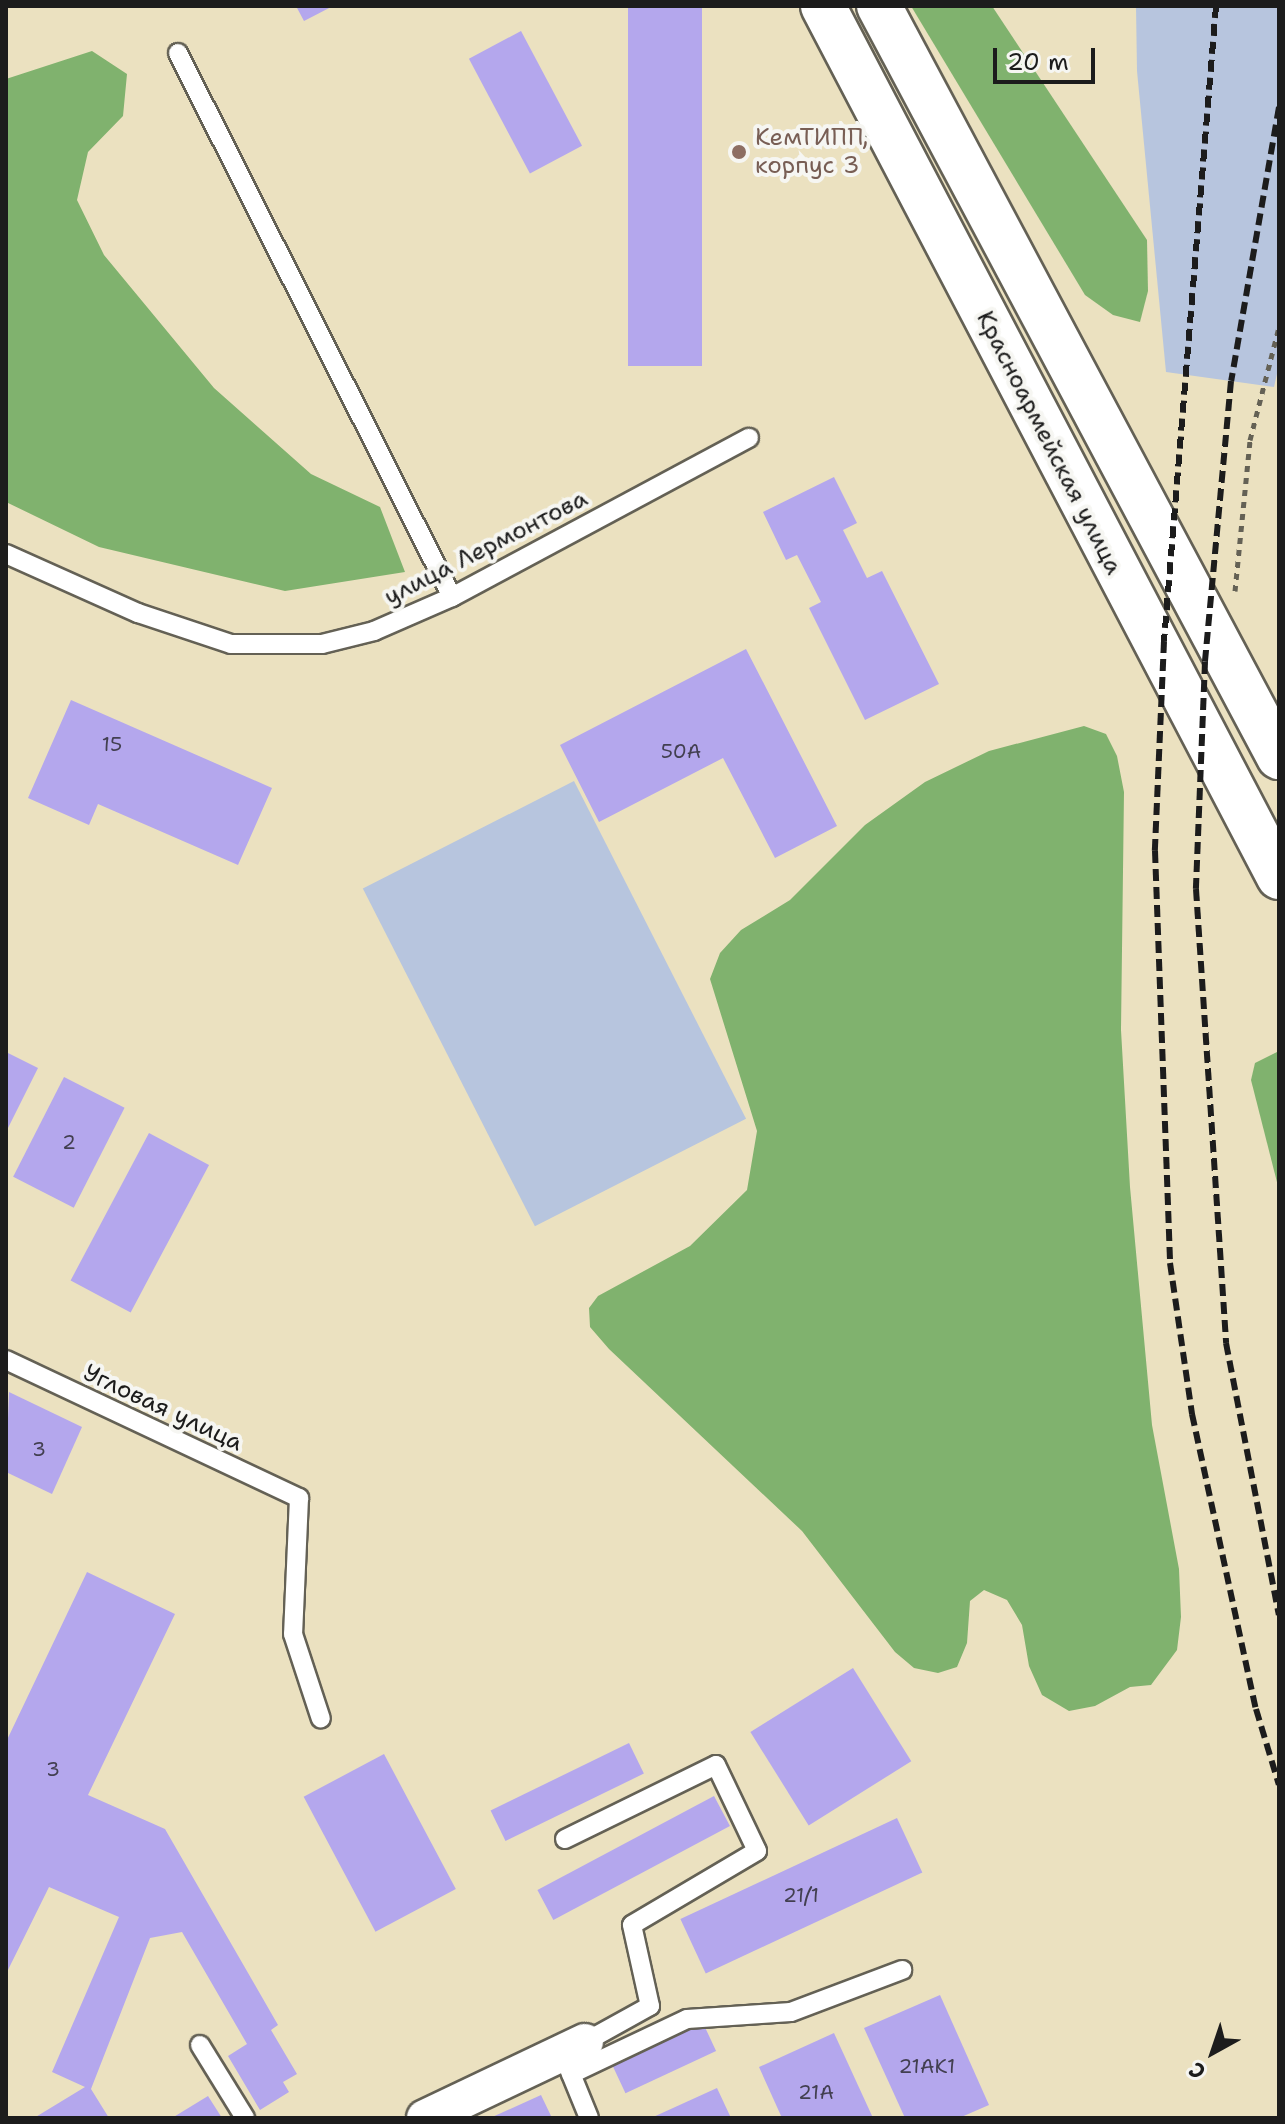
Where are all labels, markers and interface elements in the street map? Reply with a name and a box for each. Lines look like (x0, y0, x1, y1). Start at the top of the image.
scale bar (997, 32, 1099, 82)
text: 20 m (1007, 46, 1069, 78)
place label: КемТИПП, корпус 3 (755, 124, 869, 180)
marker: КемТИПП, корпус 3 (730, 143, 748, 161)
street label: Красноармейская улица (970, 306, 1128, 580)
street label: улица Лермонтова (380, 484, 592, 612)
house number: 15 (102, 732, 122, 756)
house number: 50А (661, 739, 701, 763)
house number: 2 (62, 1130, 76, 1154)
street label: Угловая улица (79, 1358, 247, 1458)
house number: 3 (32, 1437, 46, 1461)
house number: 3 (46, 1757, 60, 1781)
house number: 21/1 (783, 1883, 819, 1907)
north arrow (1173, 2012, 1253, 2092)
house number: 21АК1 (899, 2054, 955, 2078)
text: С (1183, 2055, 1212, 2086)
house number: 21А (798, 2080, 834, 2104)

